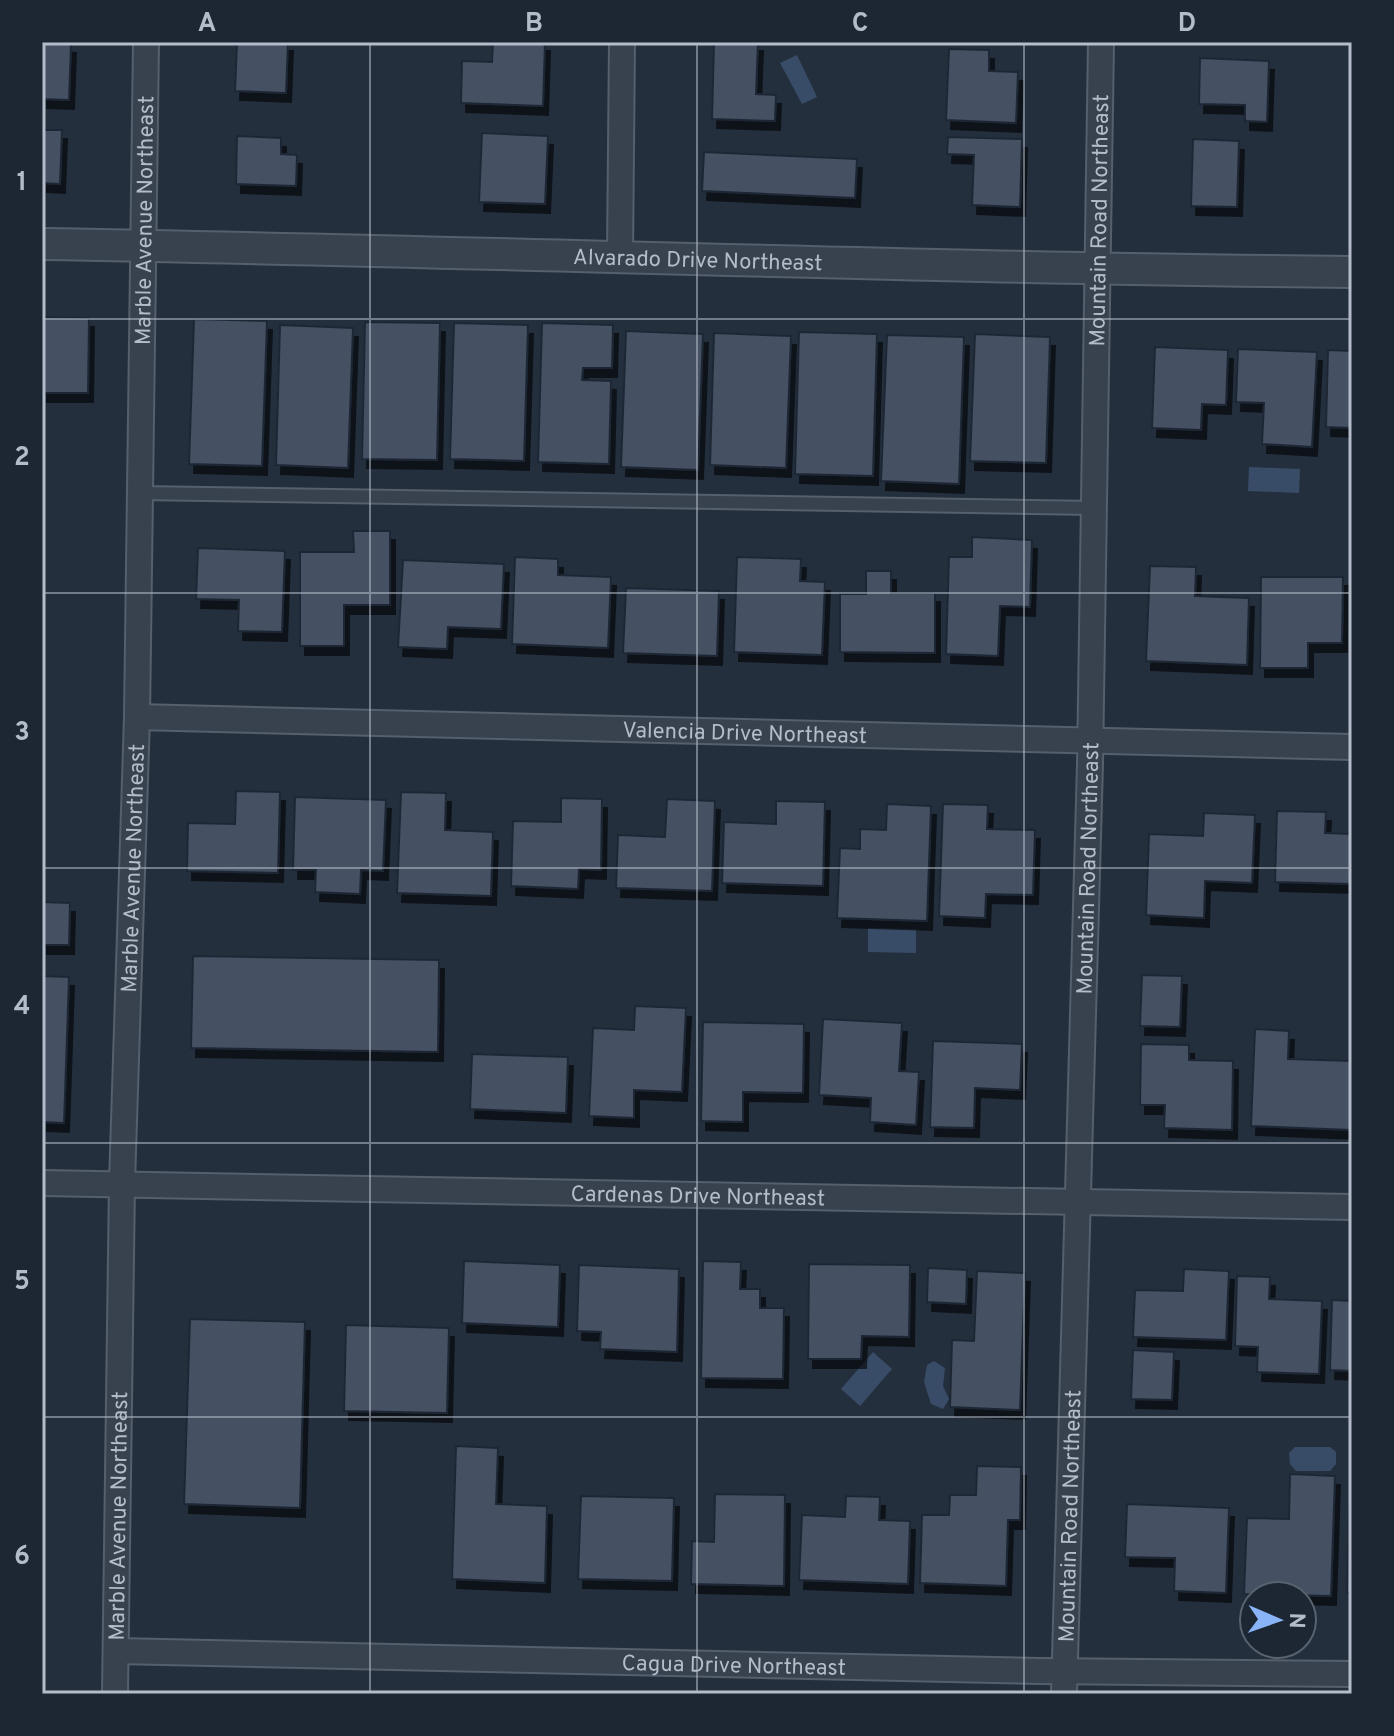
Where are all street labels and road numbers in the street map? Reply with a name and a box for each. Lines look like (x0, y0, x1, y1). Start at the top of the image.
street label: Mountain Road Northeast (1085, 94, 1116, 347)
street label: Marble Avenue Northeast (131, 95, 161, 345)
street label: Alvarado Drive Northeast (573, 245, 823, 278)
street label: Valencia Drive Northeast (622, 718, 867, 751)
street label: Mountain Road Northeast (1073, 742, 1106, 995)
street label: Marble Avenue Northeast (117, 743, 152, 993)
street label: Cardenas Drive Northeast (570, 1182, 825, 1213)
street label: Mountain Road Northeast (1054, 1389, 1088, 1643)
street label: Marble Avenue Northeast (105, 1391, 135, 1641)
street label: Cagua Drive Northeast (621, 1651, 846, 1683)

